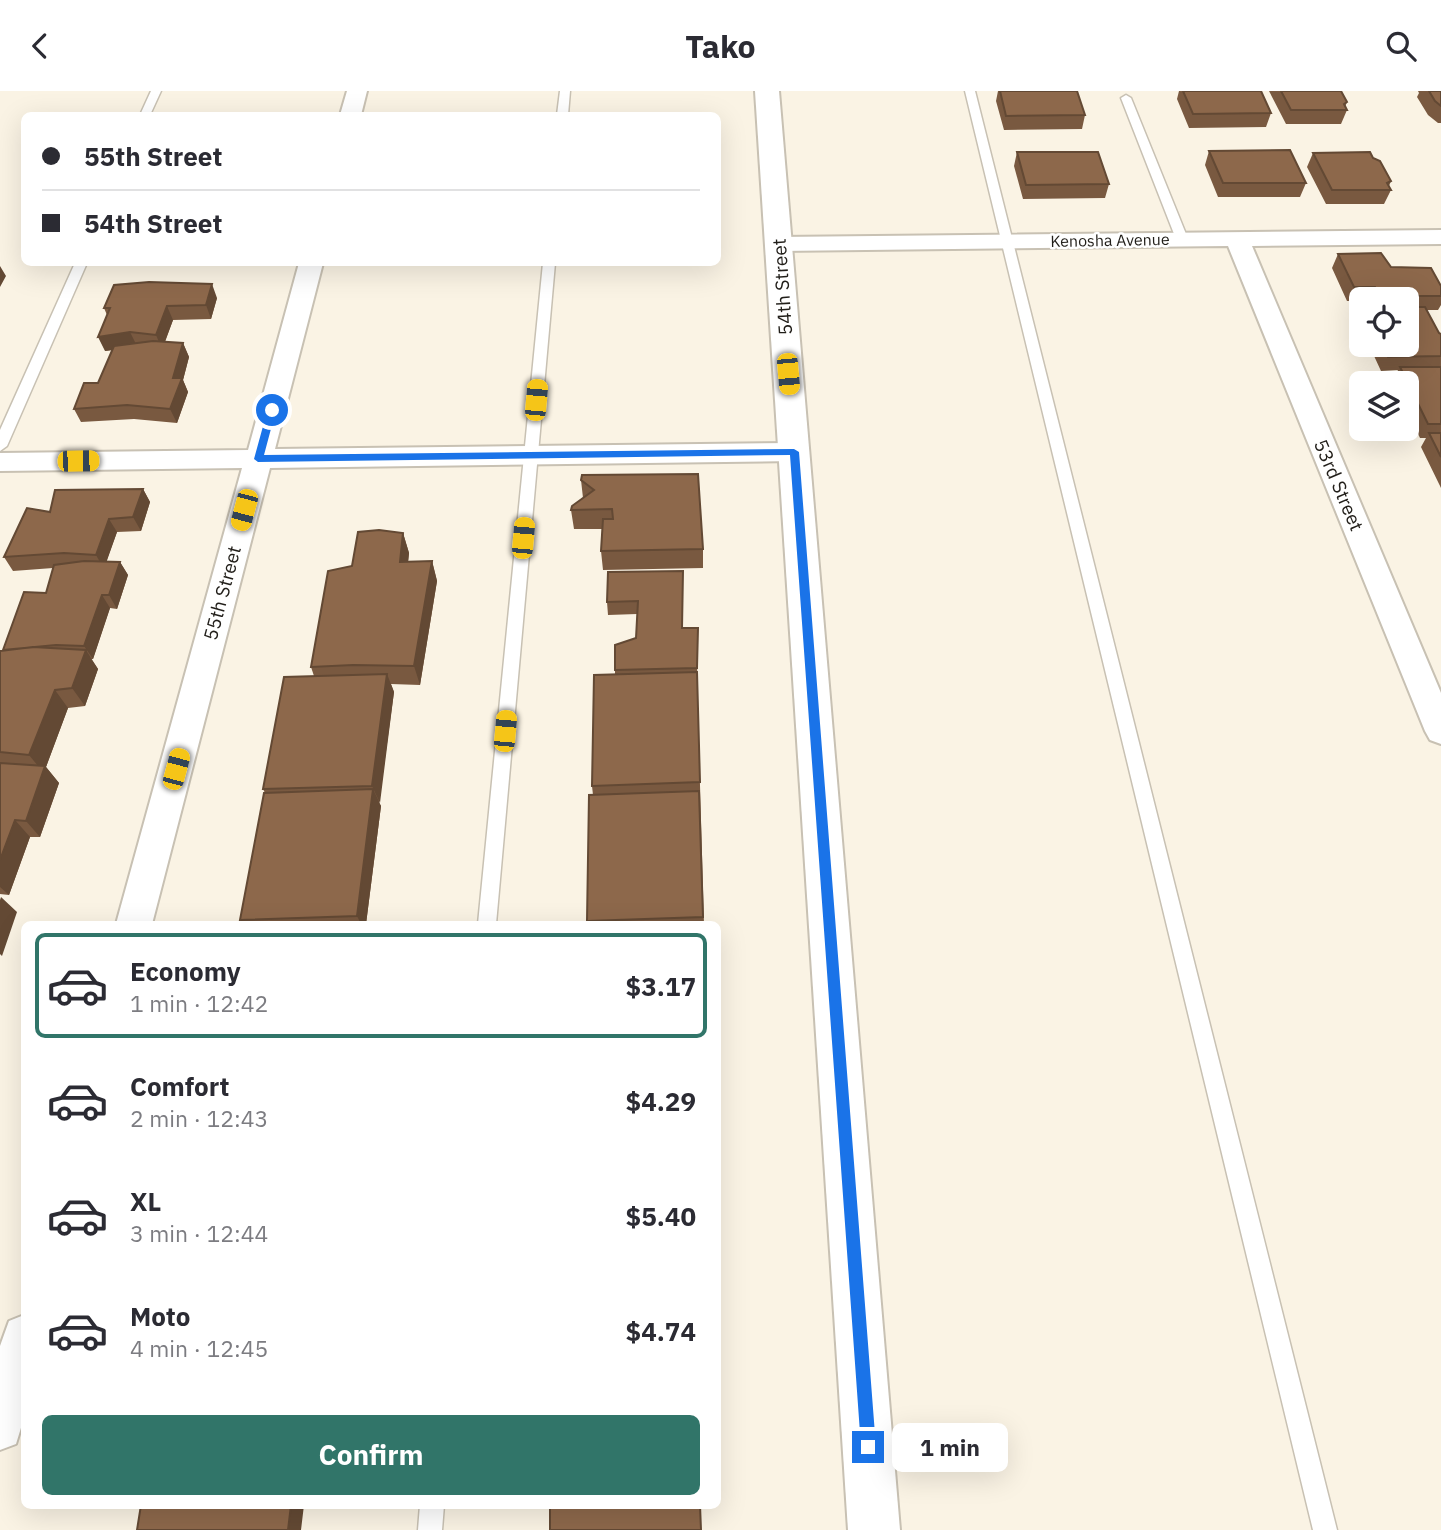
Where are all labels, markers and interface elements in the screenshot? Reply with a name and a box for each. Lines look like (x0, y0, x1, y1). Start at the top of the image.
text: Tako (685, 25, 756, 67)
icon: back (21, 27, 59, 65)
icon: search (1382, 27, 1420, 65)
text: 55th Street (84, 139, 222, 173)
text: 54th Street (84, 206, 222, 240)
street label: Kenosha Avenue (1050, 229, 1170, 251)
street label: 54th Street (767, 238, 797, 336)
map controls (1349, 287, 1419, 441)
button: locate (1349, 287, 1419, 357)
car (776, 352, 801, 396)
button: layers (1349, 371, 1419, 441)
car (524, 378, 549, 422)
route start (256, 394, 288, 426)
street label: 53rd Street (1309, 436, 1369, 534)
car (57, 450, 100, 472)
car (229, 487, 260, 533)
car (511, 516, 536, 560)
street label: 55th Street (198, 543, 246, 643)
car (493, 709, 518, 753)
car (161, 746, 192, 792)
icon: car (46, 954, 109, 1017)
text: Economy (130, 954, 241, 988)
text: $3.17 (626, 969, 696, 1003)
text: 1 min · 12:42 (130, 988, 268, 1018)
icon: car (46, 1069, 109, 1132)
text: Comfort (130, 1069, 229, 1103)
text: $4.29 (626, 1084, 696, 1118)
text: 2 min · 12:43 (130, 1103, 268, 1133)
icon: car (46, 1184, 109, 1247)
text: XL (130, 1184, 161, 1218)
text: $5.40 (626, 1199, 696, 1233)
text: 3 min · 12:44 (130, 1218, 268, 1248)
icon: car (46, 1299, 109, 1362)
text: Moto (130, 1299, 190, 1333)
text: $4.74 (626, 1314, 696, 1348)
text: 4 min · 12:45 (130, 1333, 268, 1363)
button: Confirm (42, 1415, 700, 1495)
callout: 1 min (892, 1423, 1008, 1471)
route end (852, 1431, 884, 1463)
text: 1 min (920, 1432, 980, 1462)

